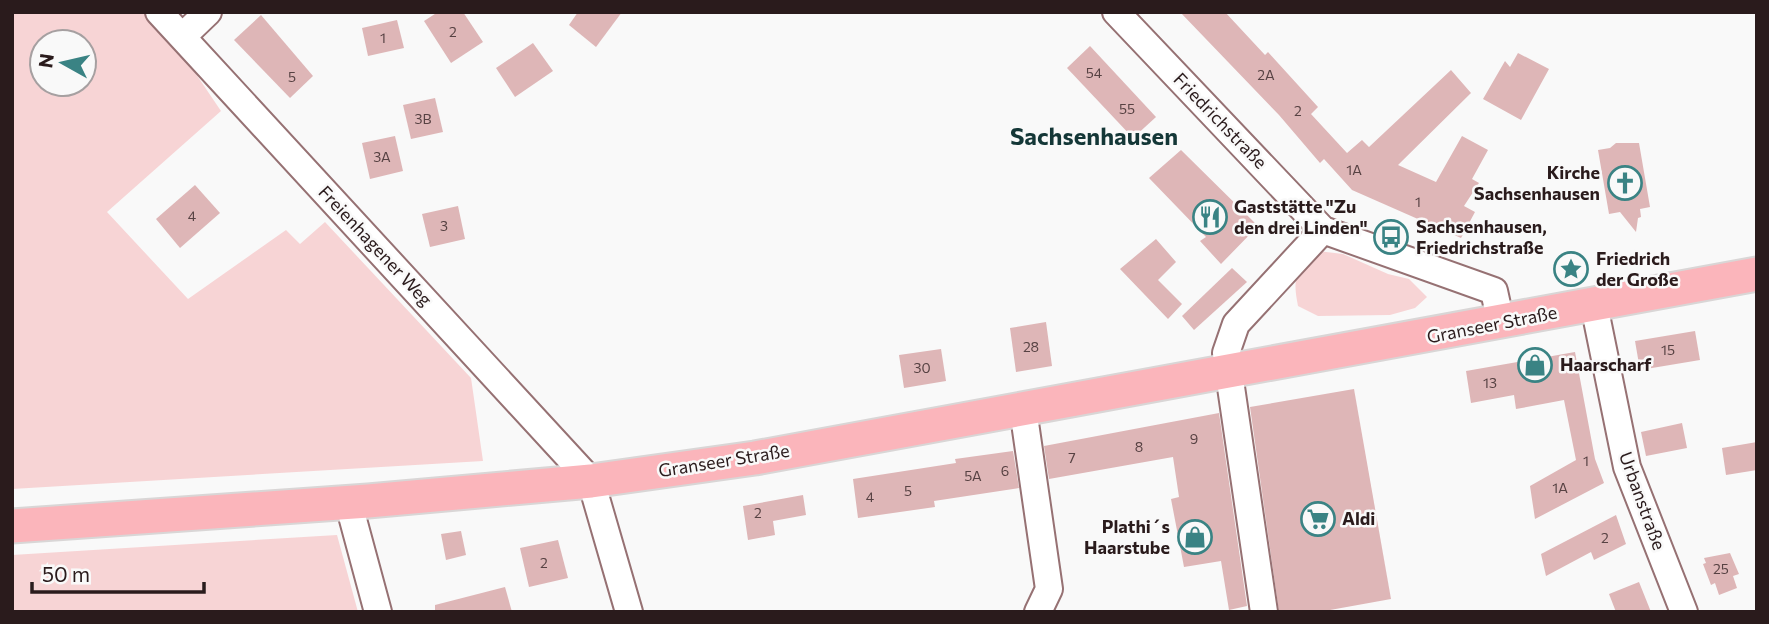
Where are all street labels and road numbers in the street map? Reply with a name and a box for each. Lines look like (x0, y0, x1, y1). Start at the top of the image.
street label: Friedrichstraße (1169, 68, 1272, 173)
street label: Freienhagener Weg (314, 181, 437, 310)
street label: Granseer Straße (1425, 301, 1559, 347)
street label: Granseer Straße (657, 439, 791, 481)
street label: Urbanstraße (1615, 448, 1671, 553)

